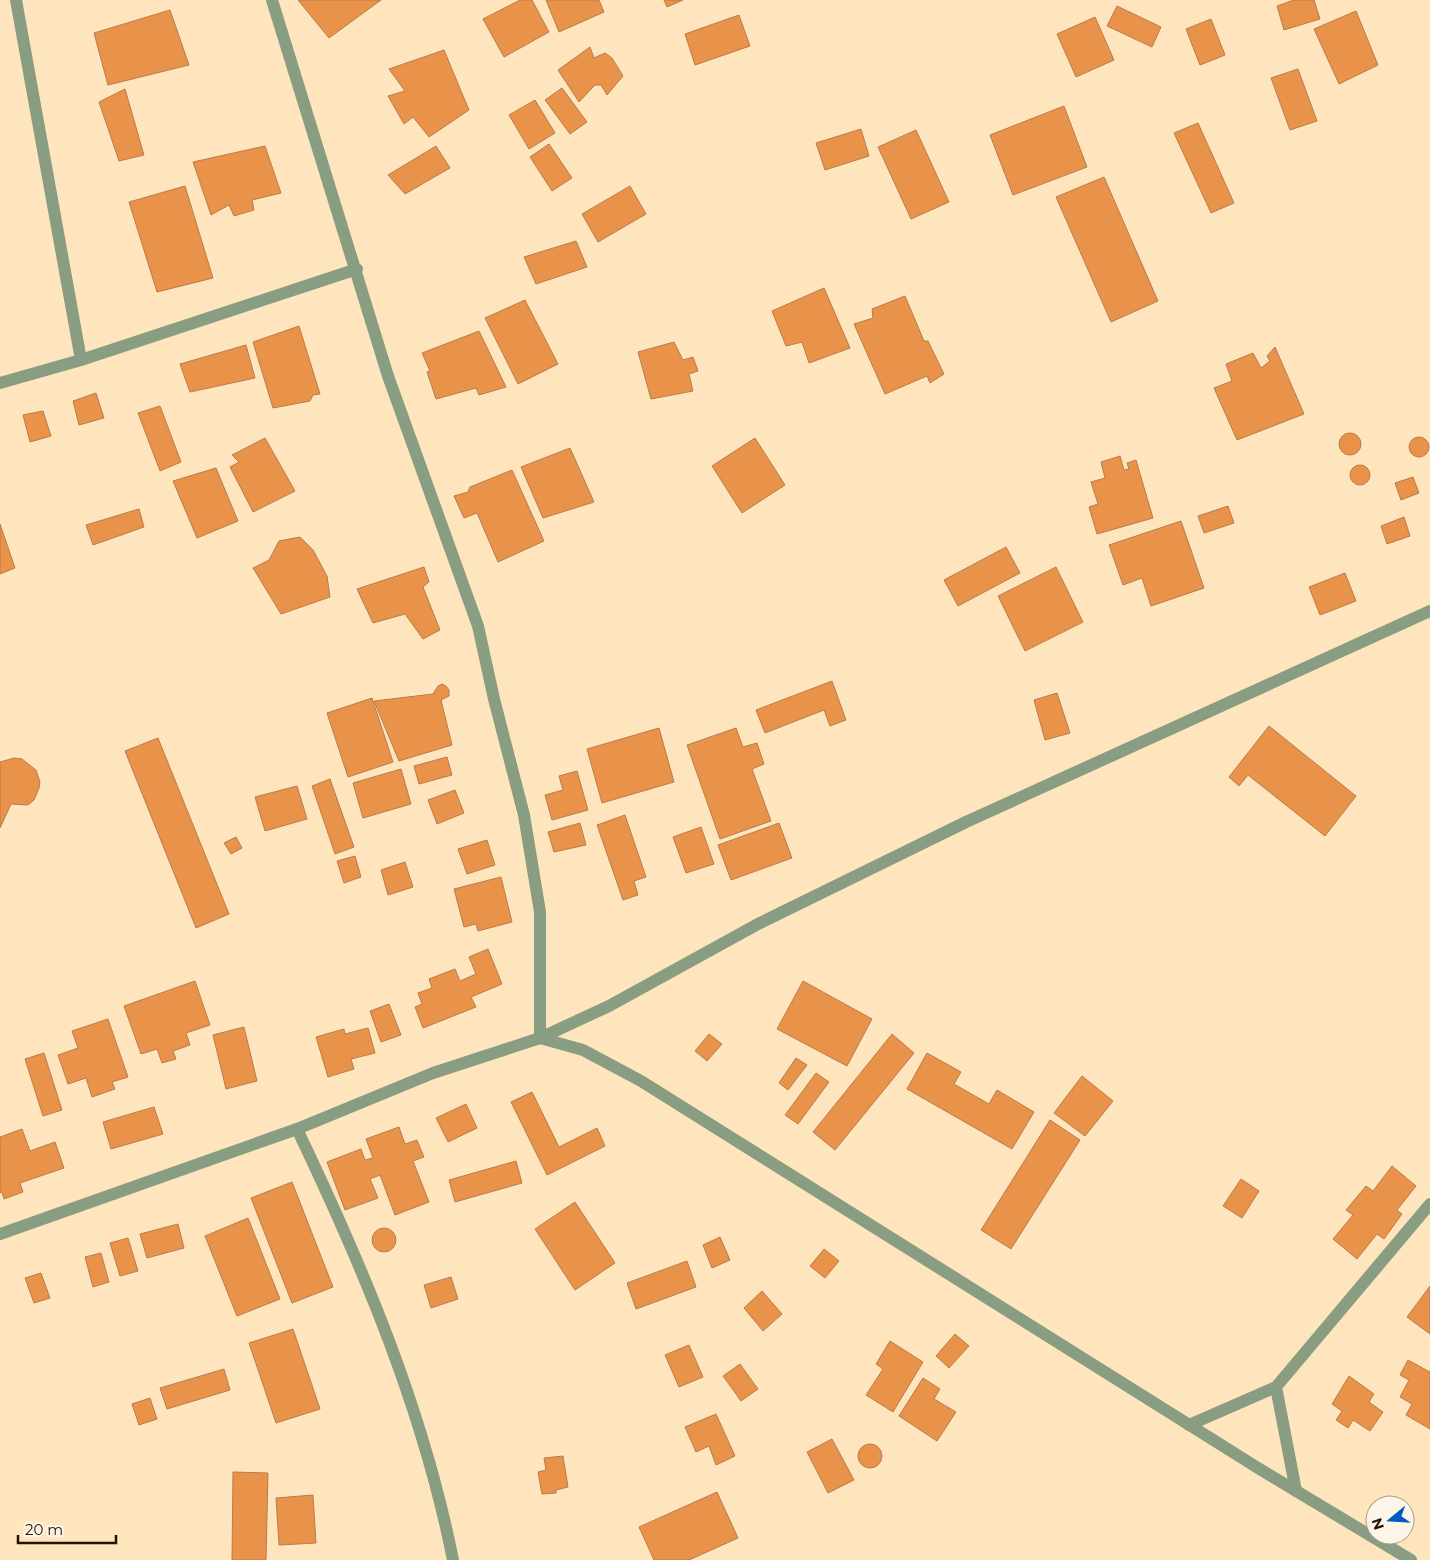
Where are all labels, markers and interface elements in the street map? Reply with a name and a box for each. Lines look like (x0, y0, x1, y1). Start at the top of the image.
north arrow (1365, 1495, 1415, 1545)
scale bar (18, 1512, 115, 1544)
text: N (1367, 1516, 1388, 1532)
text: 20 m (25, 1520, 63, 1539)

